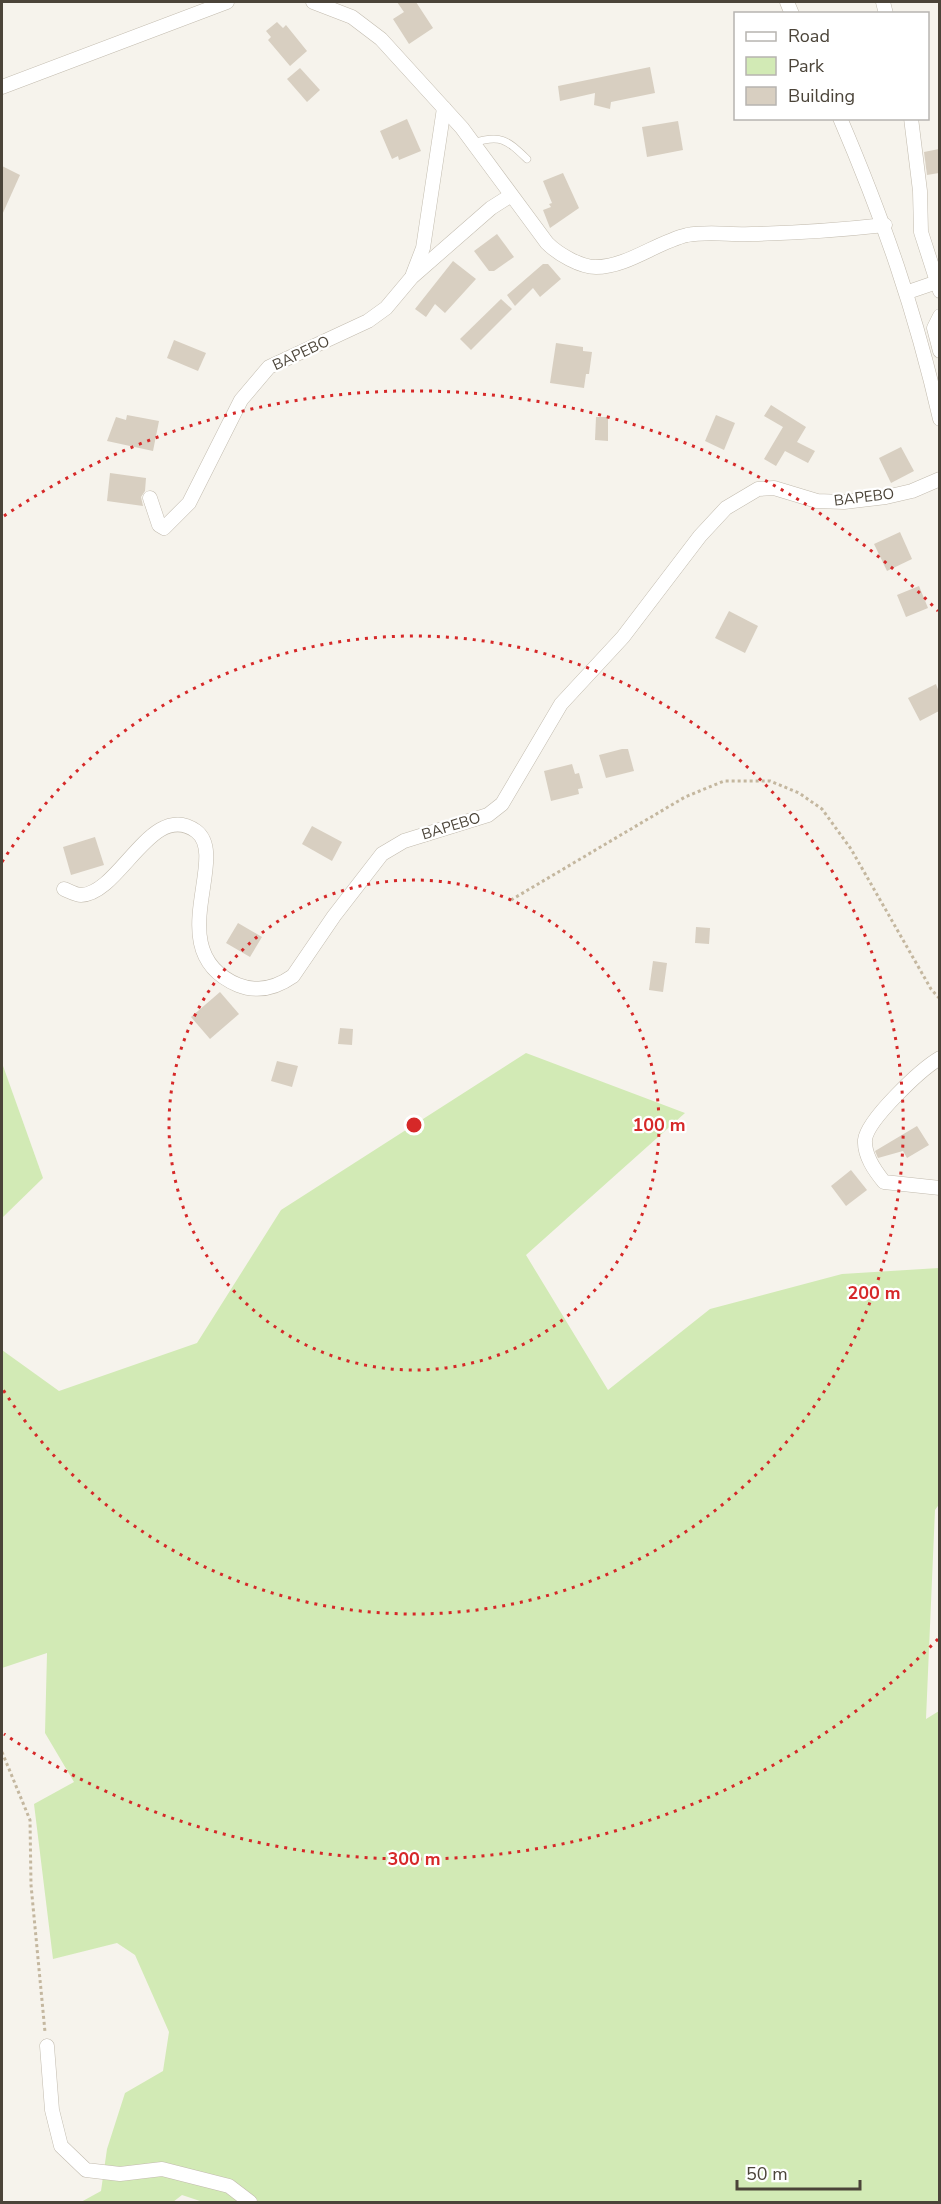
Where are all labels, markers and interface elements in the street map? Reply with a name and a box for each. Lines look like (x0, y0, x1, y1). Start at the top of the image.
legend (734, 12, 929, 120)
text: Road (788, 24, 830, 48)
text: Park (788, 54, 825, 78)
text: Building (788, 84, 855, 108)
street label: ВАРЕВО (269, 331, 333, 375)
street label: ВАРЕВО (833, 483, 895, 511)
street label: ВАРЕВО (419, 808, 483, 844)
text: 100 m (632, 1113, 686, 1137)
centre of rings (404, 1115, 424, 1135)
text: 200 m (847, 1281, 901, 1305)
text: 300 m (387, 1847, 441, 1871)
scale bar (737, 2153, 860, 2191)
text: 50 m (746, 2162, 788, 2186)

